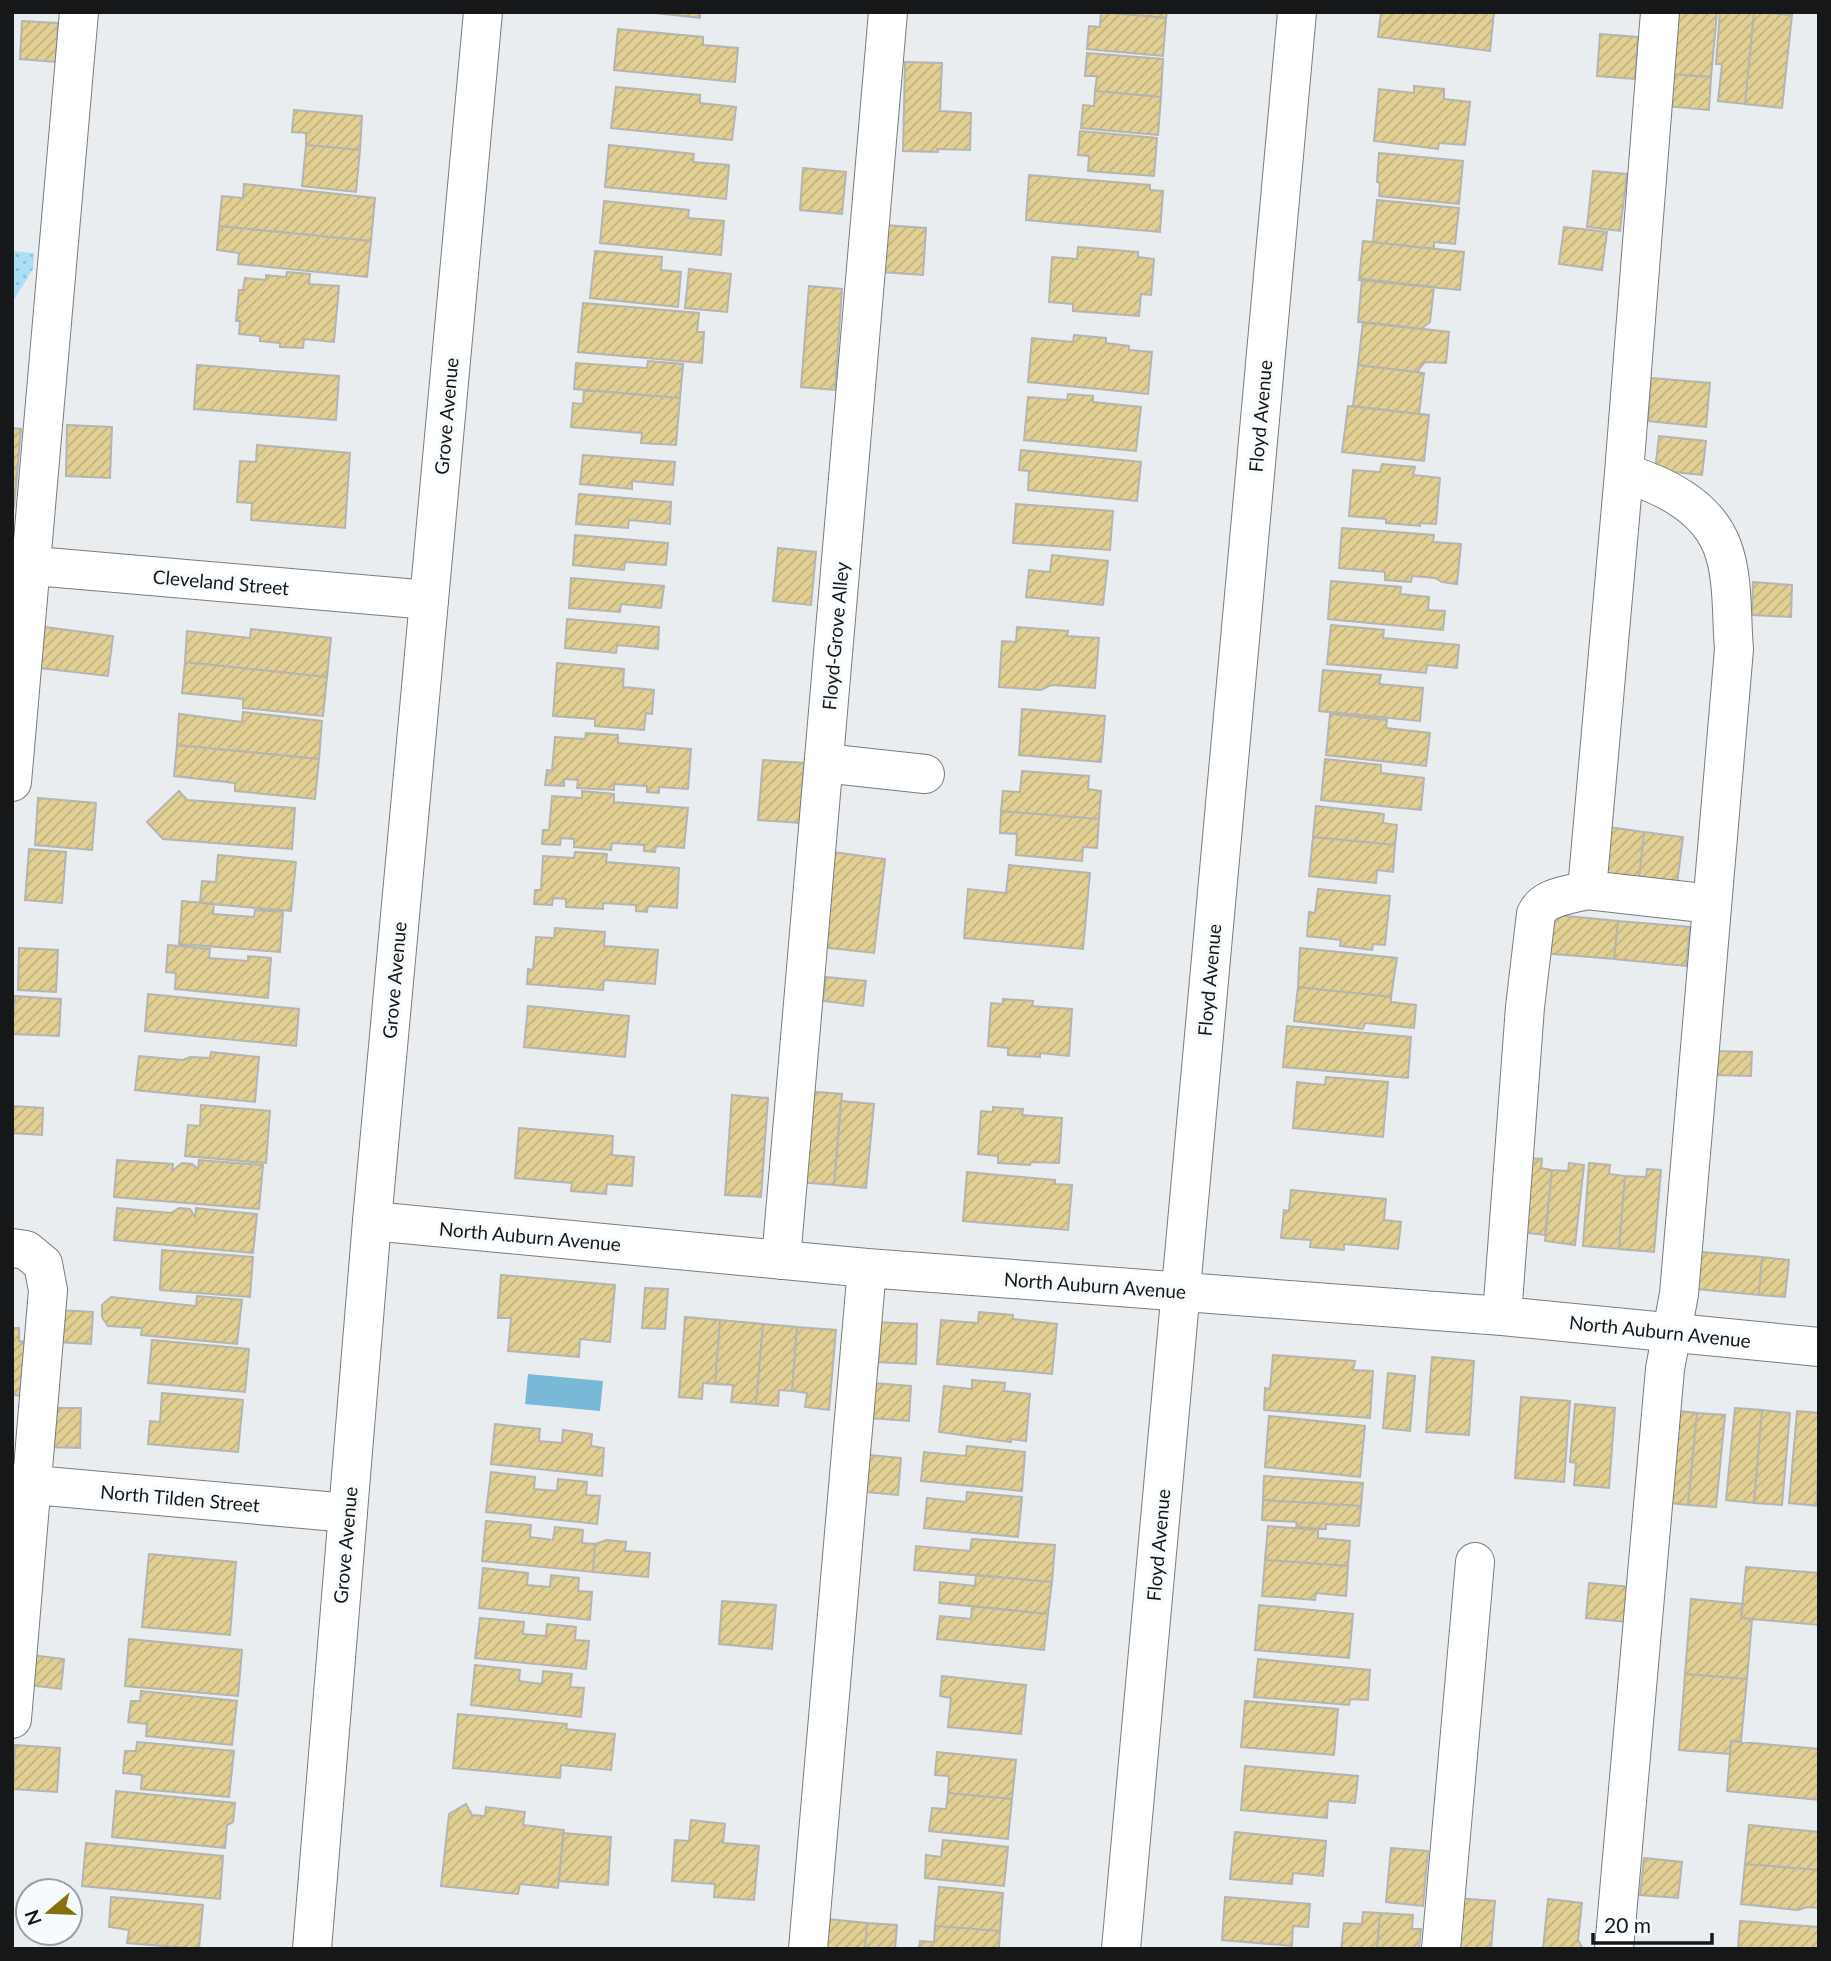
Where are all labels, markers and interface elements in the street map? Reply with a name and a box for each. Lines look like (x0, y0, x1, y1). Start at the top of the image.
street label: Grove Avenue (429, 356, 463, 476)
street label: Floyd Avenue (1244, 359, 1276, 473)
street label: Floyd-Grove Alley (817, 561, 853, 711)
street label: Cleveland Street (152, 565, 290, 599)
street label: Grove Avenue (377, 920, 411, 1040)
street label: Floyd Avenue (1193, 923, 1225, 1037)
street label: North Auburn Avenue (438, 1217, 622, 1255)
street label: North Auburn Avenue (1003, 1267, 1187, 1303)
street label: North Auburn Avenue (1568, 1310, 1752, 1352)
street label: North Tilden Street (99, 1480, 261, 1516)
street label: Grove Avenue (328, 1485, 362, 1605)
street label: Floyd Avenue (1142, 1488, 1174, 1602)
north arrow (14, 1877, 84, 1947)
scale bar (1593, 1902, 1712, 1946)
text: N (19, 1907, 46, 1928)
text: 20 m (1604, 1912, 1651, 1937)

